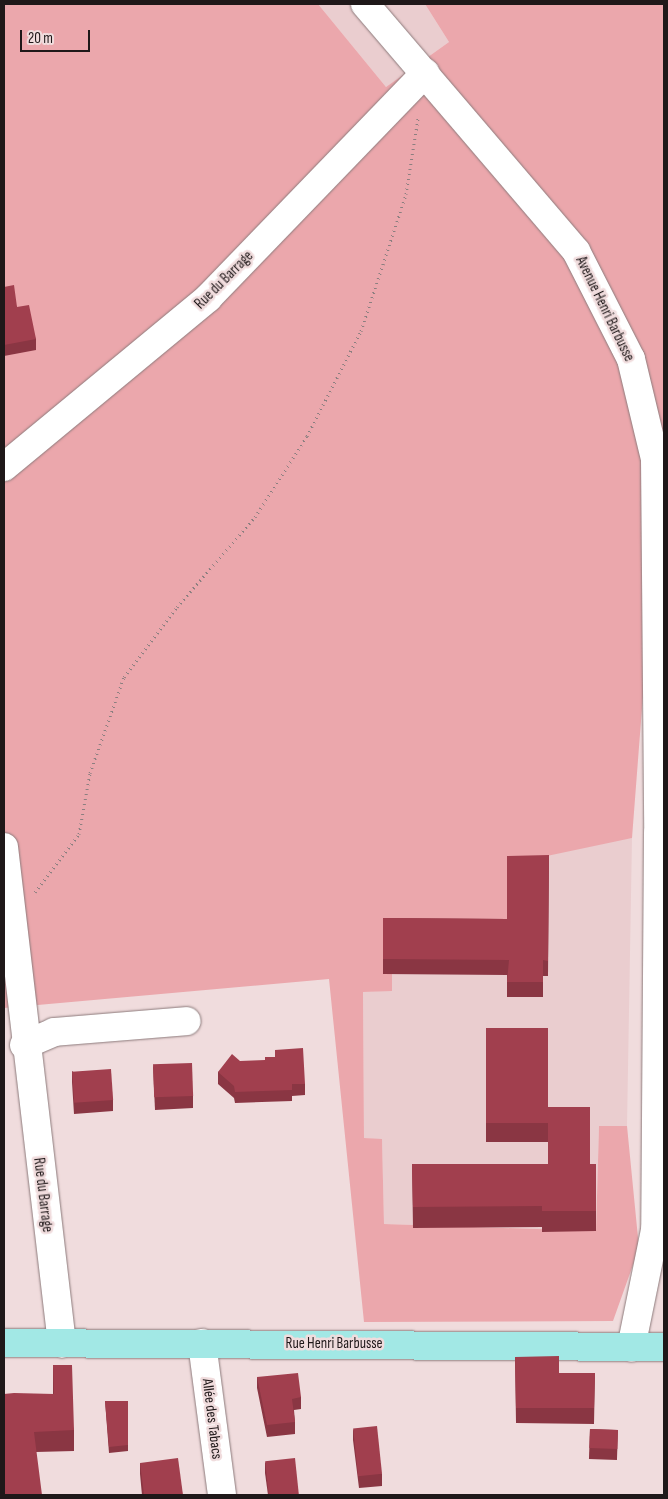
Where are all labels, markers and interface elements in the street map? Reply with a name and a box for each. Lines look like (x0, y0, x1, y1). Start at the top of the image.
scale bar (22, 20, 92, 52)
text: 20 m (28, 29, 53, 48)
street label: Rue du Barrage (191, 247, 257, 313)
street label: Avenue Henri Barbusse (572, 254, 638, 364)
street label: Rue du Barrage (29, 1157, 57, 1233)
street label: Rue Henri Barbusse (285, 1335, 383, 1353)
street label: Allée des Tabacs (198, 1378, 226, 1460)

